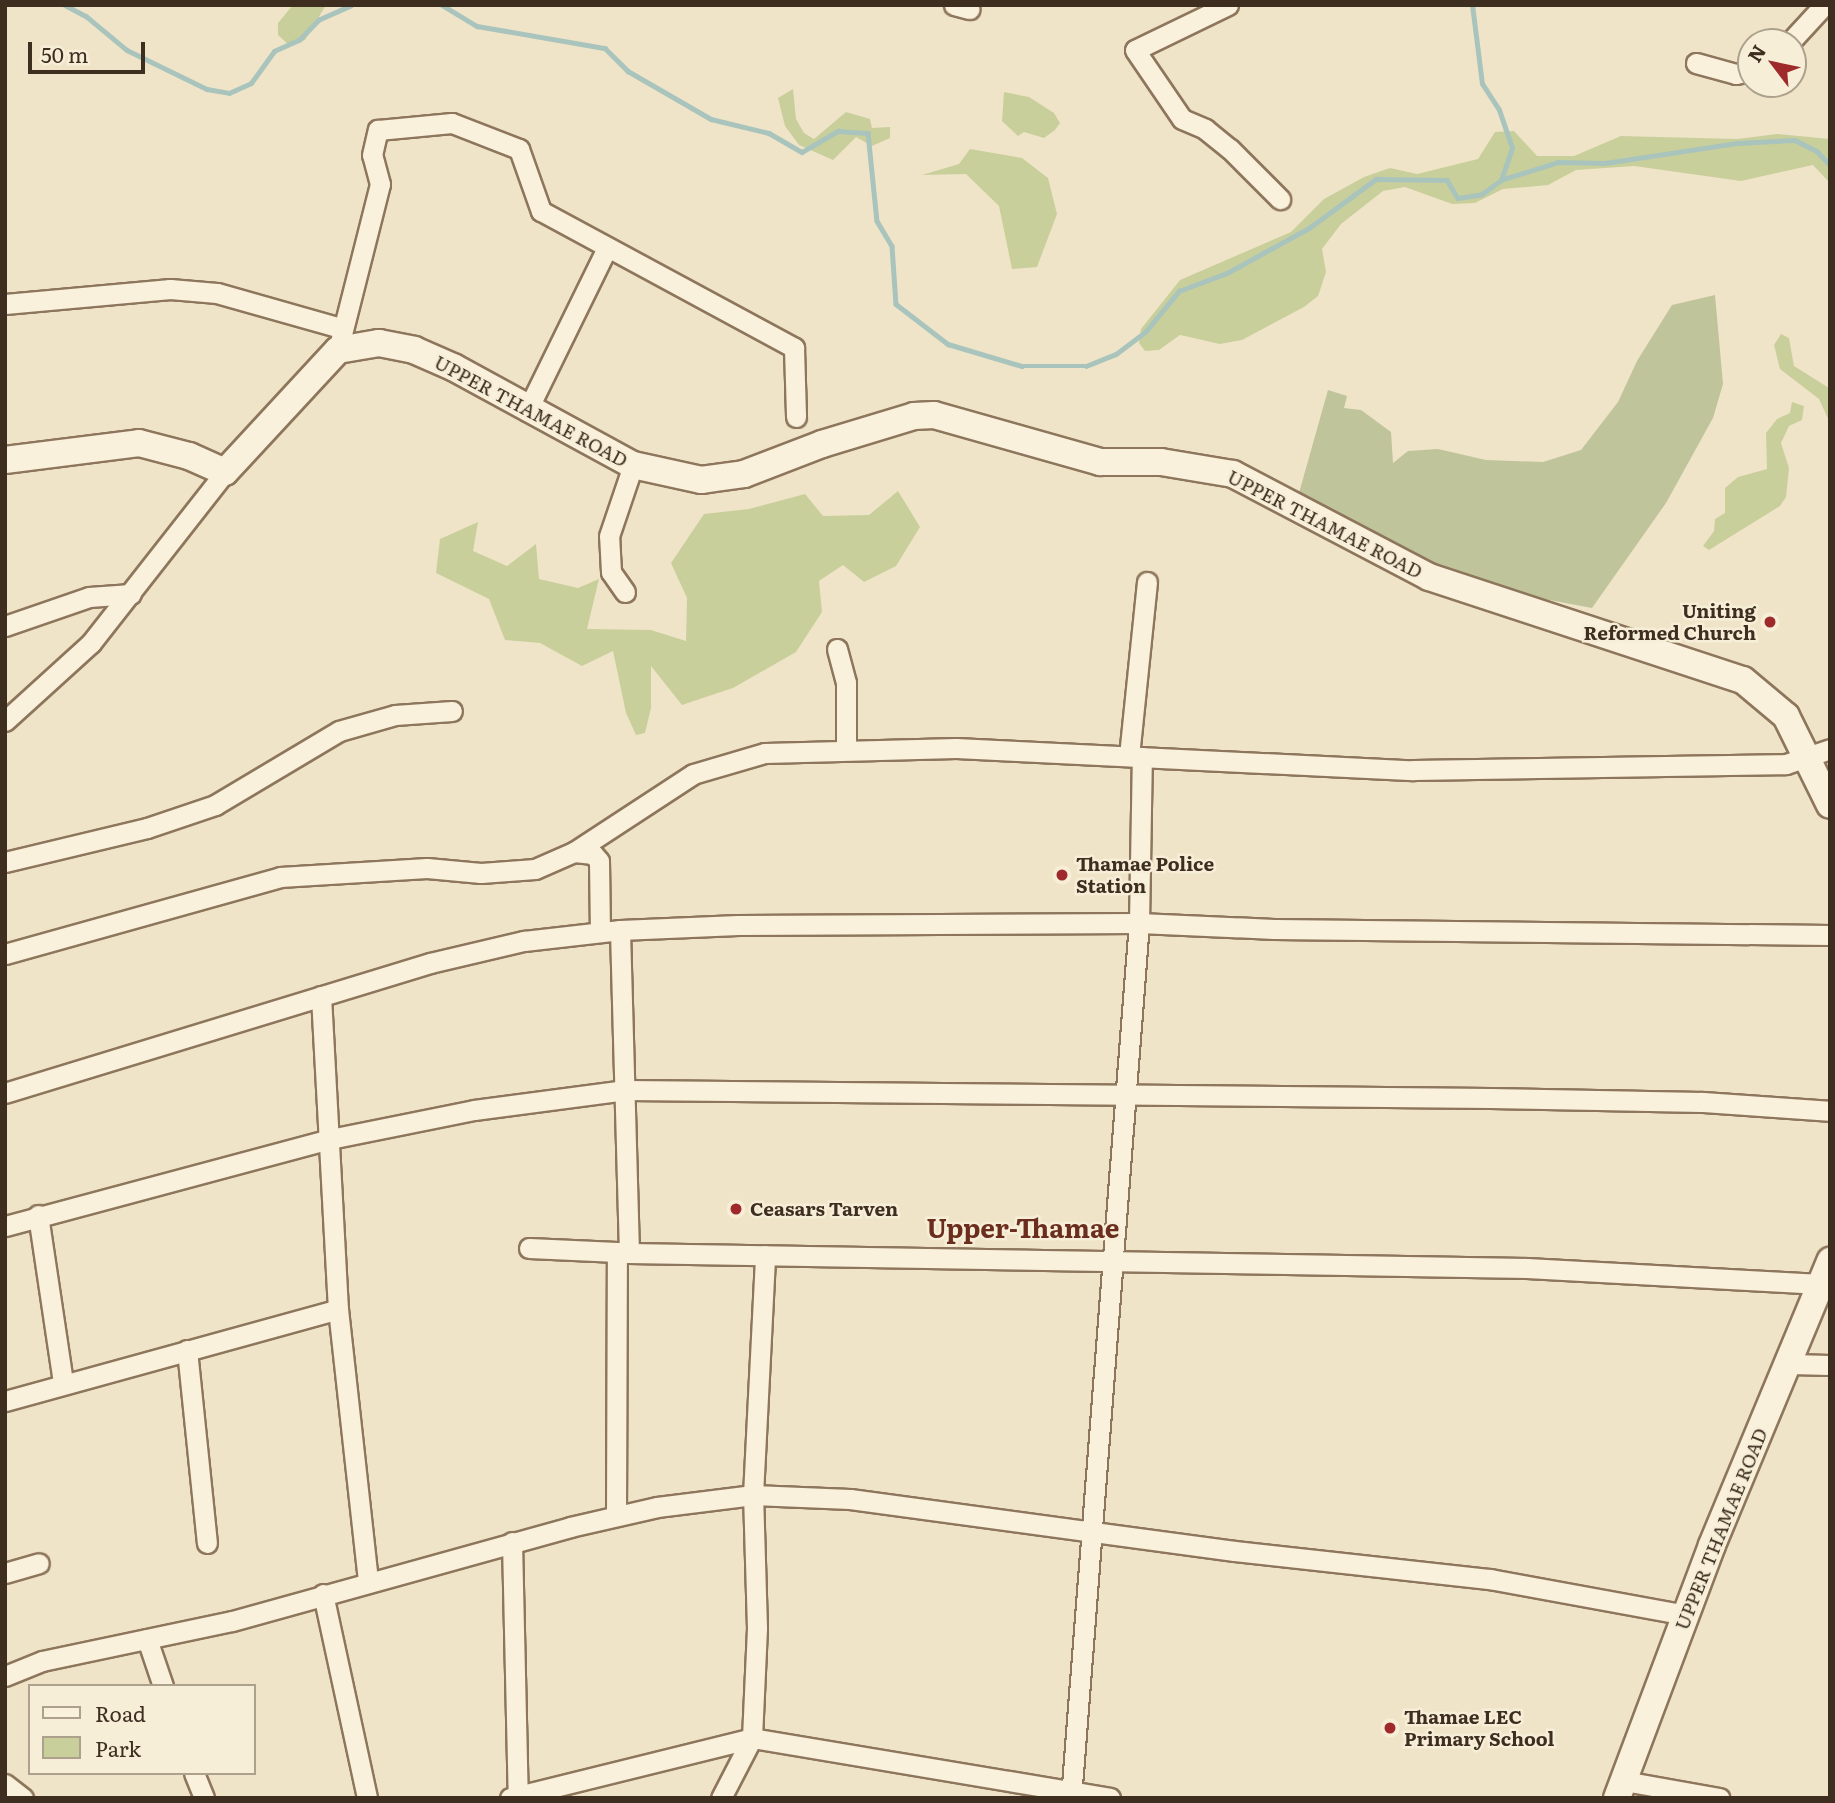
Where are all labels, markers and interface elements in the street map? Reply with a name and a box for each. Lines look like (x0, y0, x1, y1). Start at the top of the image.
scale bar (32, 28, 149, 72)
north arrow (1737, 28, 1807, 98)
text: 50 m (41, 38, 88, 69)
text: N (1740, 39, 1772, 67)
street label: UPPER THAMAE ROAD (430, 350, 632, 472)
street label: UPPER THAMAE ROAD (1224, 465, 1426, 583)
place label: Uniting Reformed Church (1583, 600, 1756, 644)
marker: Uniting Reformed Church (1762, 614, 1778, 630)
place label: Thamae Police Station (1076, 853, 1214, 897)
marker: Thamae Police Station (1054, 867, 1070, 883)
place label: Ceasars Tarven (750, 1198, 898, 1220)
marker: Ceasars Tarven (728, 1201, 744, 1217)
district label: Upper-Thamae (927, 1211, 1119, 1243)
street label: UPPER THAMAE ROAD (1670, 1425, 1772, 1633)
legend (28, 1684, 256, 1775)
text: Road (95, 1697, 146, 1728)
place label: Thamae LEC Primary School (1404, 1706, 1554, 1750)
marker: Thamae LEC Primary School (1382, 1720, 1398, 1736)
text: Park (95, 1732, 141, 1763)

